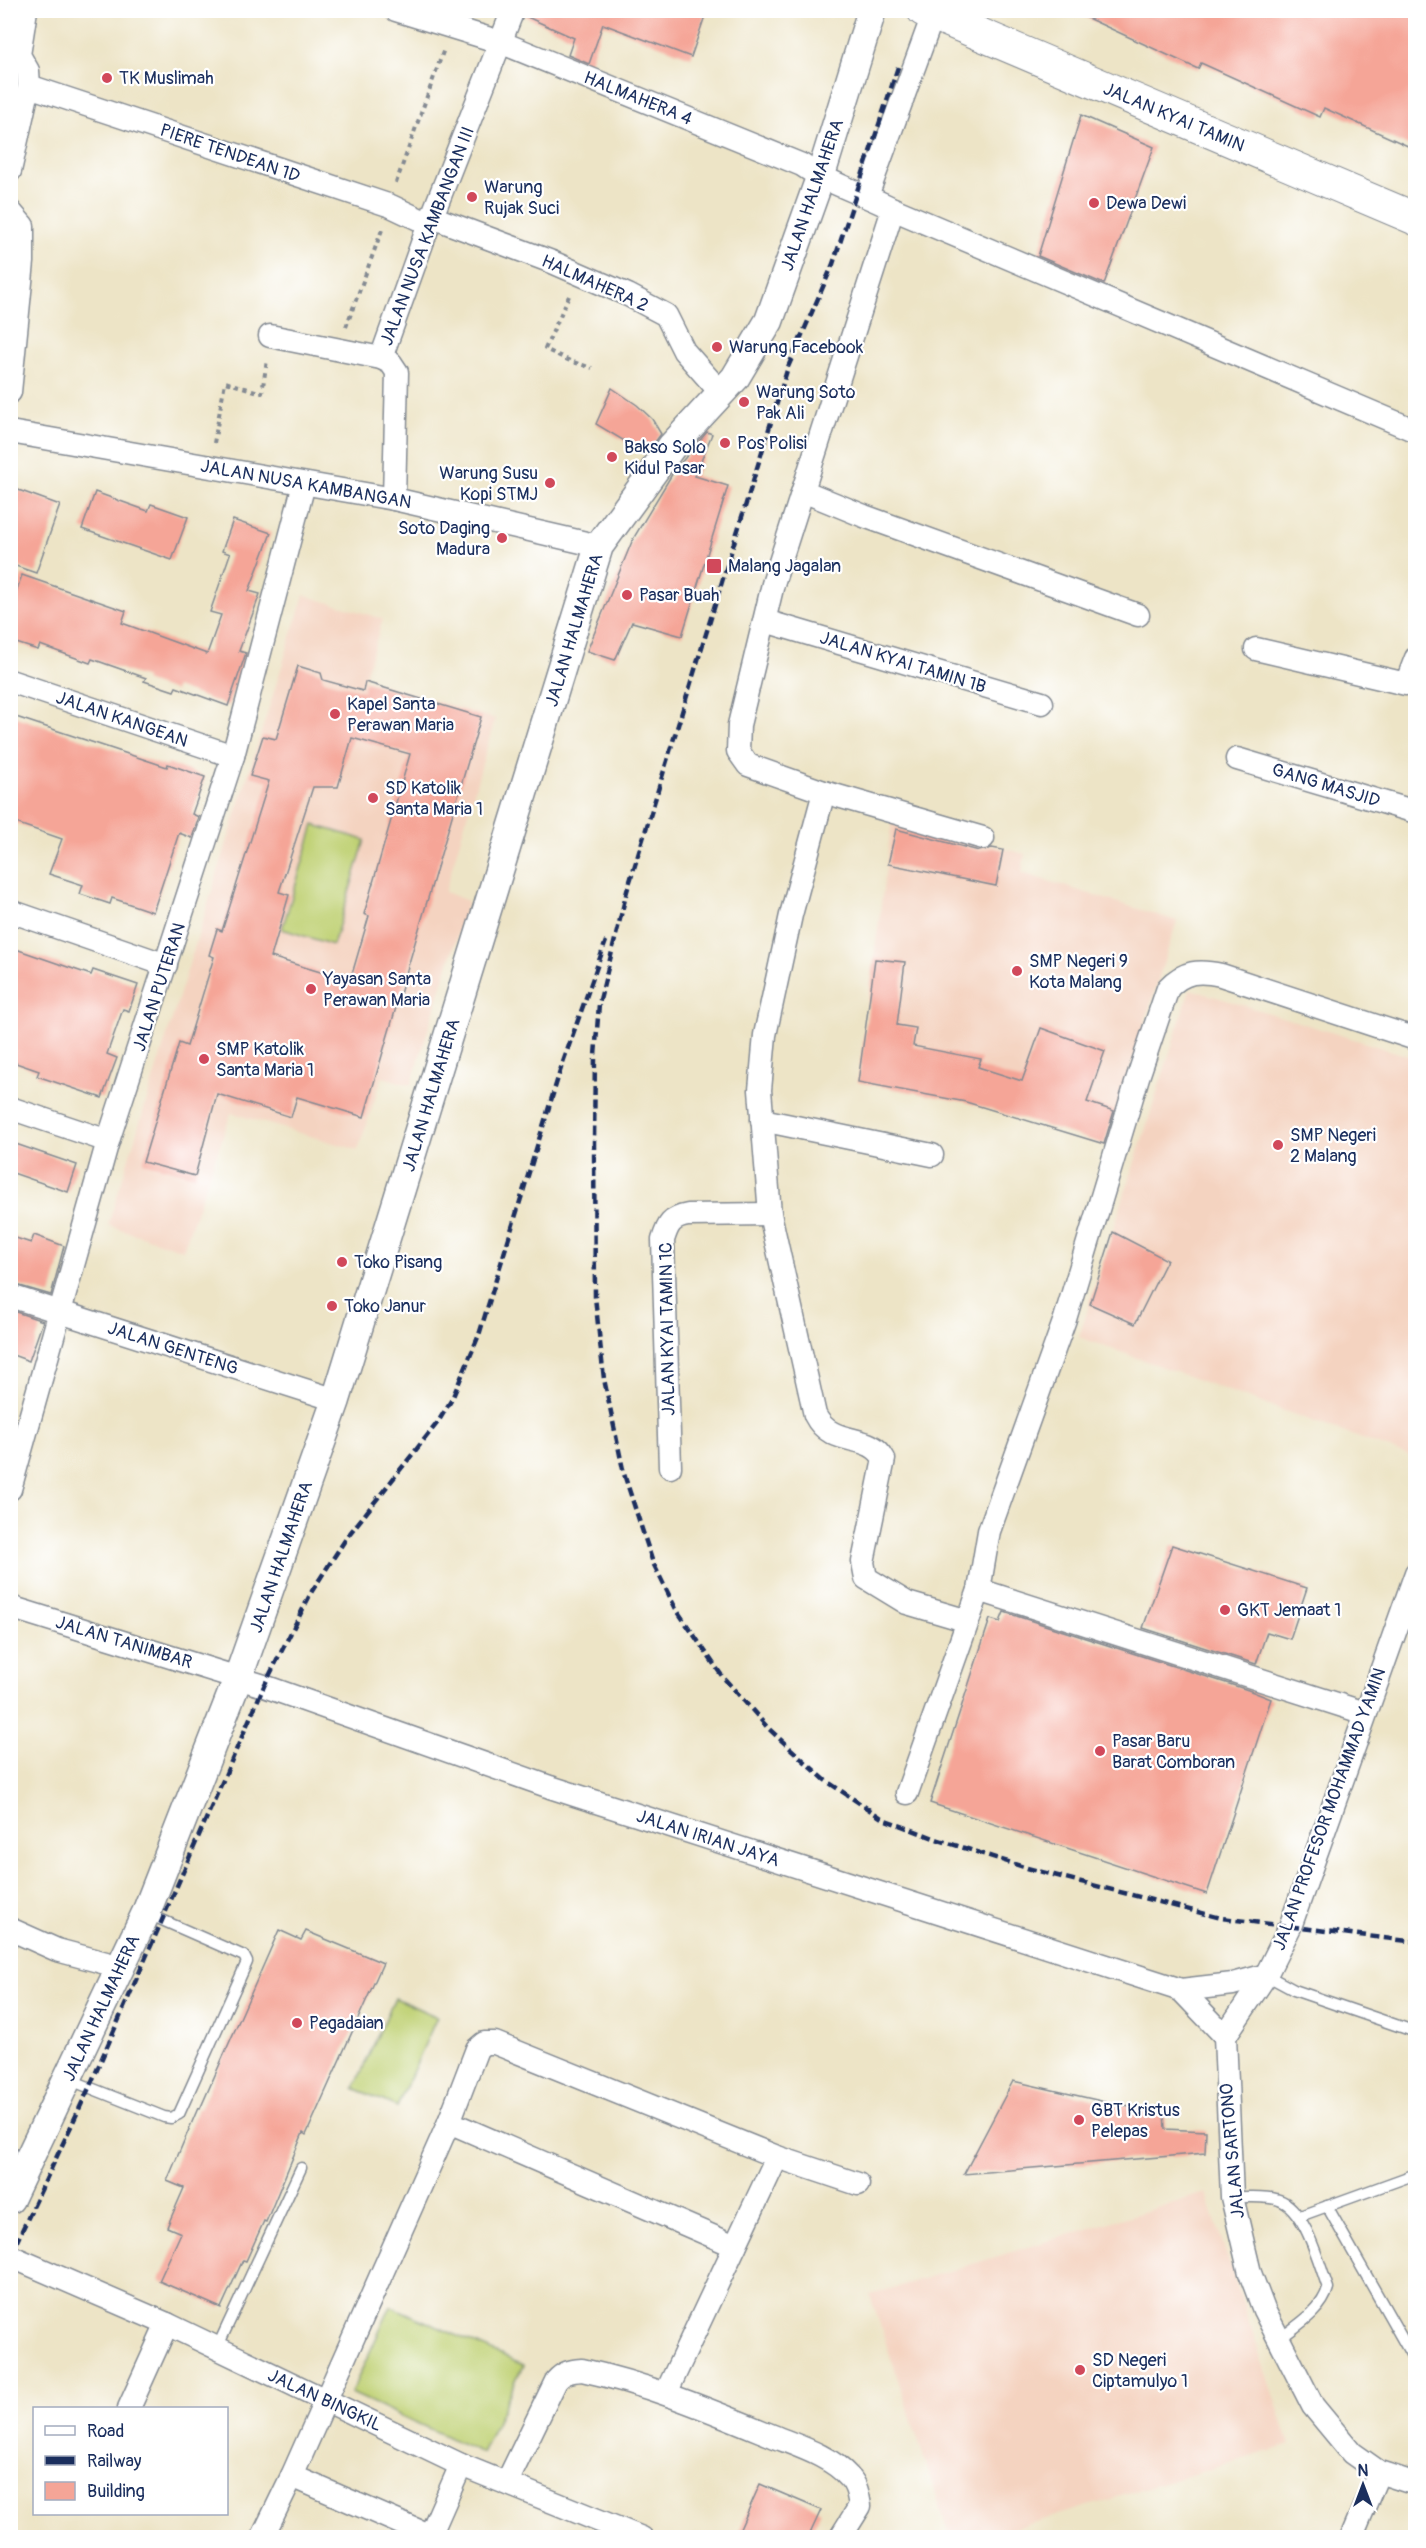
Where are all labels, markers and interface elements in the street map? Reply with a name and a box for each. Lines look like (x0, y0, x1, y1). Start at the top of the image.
street label: HALMAHERA 4 (580, 66, 696, 131)
place label: TK Muslimah (119, 67, 214, 90)
marker: TK Muslimah (100, 71, 114, 85)
street label: JALAN KYAI TAMIN (1100, 77, 1248, 158)
street label: JALAN HALMAHERA (776, 116, 849, 274)
street label: PIERE TENDEAN 1D (157, 119, 303, 188)
street label: JALAN NUSA KAMBANGAN III (375, 123, 480, 349)
place label: Warung Rujak Suci (484, 176, 559, 220)
marker: Warung Rujak Suci (465, 190, 479, 204)
place label: Dewa Dewi (1106, 192, 1186, 215)
marker: Dewa Dewi (1087, 196, 1101, 210)
street label: HALMAHERA 2 (538, 250, 652, 317)
place label: Warung Facebook (729, 336, 864, 359)
marker: Warung Facebook (710, 340, 724, 354)
place label: Warung Soto Pak Ali (756, 381, 856, 425)
marker: Warung Soto Pak Ali (737, 395, 751, 409)
place label: Pos Polisi (737, 432, 807, 455)
place label: Bakso Solo Kidul Pasar (624, 436, 706, 480)
marker: Pos Polisi (718, 436, 732, 450)
marker: Bakso Solo Kidul Pasar (605, 450, 619, 464)
street label: JALAN NUSA KAMBANGAN (199, 455, 413, 514)
place label: Warung Susu Kopi STMJ (439, 462, 538, 506)
marker: Warung Susu Kopi STMJ (543, 476, 557, 490)
place label: Soto Daging Madura (398, 517, 490, 561)
marker: Soto Daging Madura (495, 531, 509, 545)
street label: JALAN HALMAHERA (540, 550, 609, 710)
place label: Malang Jagalan (728, 555, 841, 578)
marker: Malang Jagalan (705, 557, 723, 575)
place label: Pasar Buah (639, 584, 719, 607)
marker: Pasar Buah (620, 588, 634, 602)
street label: JALAN KYAI TAMIN 1B (817, 626, 989, 699)
street label: JALAN KANGEAN (53, 686, 191, 753)
place label: Kapel Santa Perawan Maria (347, 693, 454, 737)
marker: Kapel Santa Perawan Maria (328, 707, 342, 721)
street label: GANG MASJID (1269, 758, 1383, 813)
place label: SD Katolik Santa Maria 1 (385, 777, 483, 821)
marker: SD Katolik Santa Maria 1 (366, 791, 380, 805)
street label: JALAN PUTERAN (128, 920, 191, 1054)
place label: SMP Negeri 9 Kota Malang (1029, 950, 1128, 994)
marker: SMP Negeri 9 Kota Malang (1010, 964, 1024, 978)
place label: Yayasan Santa Perawan Maria (322, 968, 431, 1012)
marker: Yayasan Santa Perawan Maria (304, 982, 318, 996)
street label: JALAN HALMAHERA (397, 1015, 466, 1175)
place label: SMP Katolik Santa Maria 1 (216, 1038, 314, 1082)
marker: SMP Katolik Santa Maria 1 (197, 1052, 211, 1066)
place label: SMP Negeri 2 Malang (1290, 1124, 1376, 1168)
marker: SMP Negeri 2 Malang (1271, 1138, 1285, 1152)
street label: JALAN KYAI TAMIN 1C (654, 1242, 681, 1416)
place label: Toko Pisang (354, 1251, 442, 1274)
marker: Toko Pisang (335, 1255, 349, 1269)
place label: Toko Janur (344, 1295, 427, 1318)
marker: Toko Janur (325, 1299, 339, 1313)
street label: JALAN GENTENG (105, 1317, 241, 1380)
street label: JALAN HALMAHERA (245, 1478, 318, 1636)
place label: GKT Jemaat 1 (1237, 1599, 1341, 1622)
marker: GKT Jemaat 1 (1218, 1603, 1232, 1617)
street label: JALAN TANIMBAR (53, 1611, 195, 1674)
street label: JALAN PROFESOR MOHAMMAD YAMIN (1268, 1665, 1391, 1954)
place label: Pasar Baru Barat Comboran (1112, 1730, 1235, 1774)
marker: Pasar Baru Barat Comboran (1093, 1744, 1107, 1758)
street label: JALAN IRIAN JAYA (633, 1805, 783, 1873)
street label: JALAN HALMAHERA (57, 1931, 146, 2085)
place label: Pegadaian (309, 2012, 384, 2035)
marker: Pegadaian (290, 2016, 304, 2030)
street label: JALAN SARTONO (1215, 2082, 1250, 2220)
place label: GBT Kristus Pelepas (1091, 2099, 1180, 2143)
marker: GBT Kristus Pelepas (1072, 2113, 1086, 2127)
place label: SD Negeri Ciptamulyo 1 (1092, 2349, 1188, 2393)
marker: SD Negeri Ciptamulyo 1 (1073, 2363, 1087, 2377)
street label: JALAN BINGKIL (264, 2364, 386, 2437)
legend (33, 2407, 228, 2515)
text: Road (87, 2420, 124, 2443)
text: Railway (87, 2450, 142, 2473)
north arrow (1333, 2455, 1393, 2515)
text: N (1358, 2461, 1369, 2481)
text: Building (87, 2480, 145, 2503)

